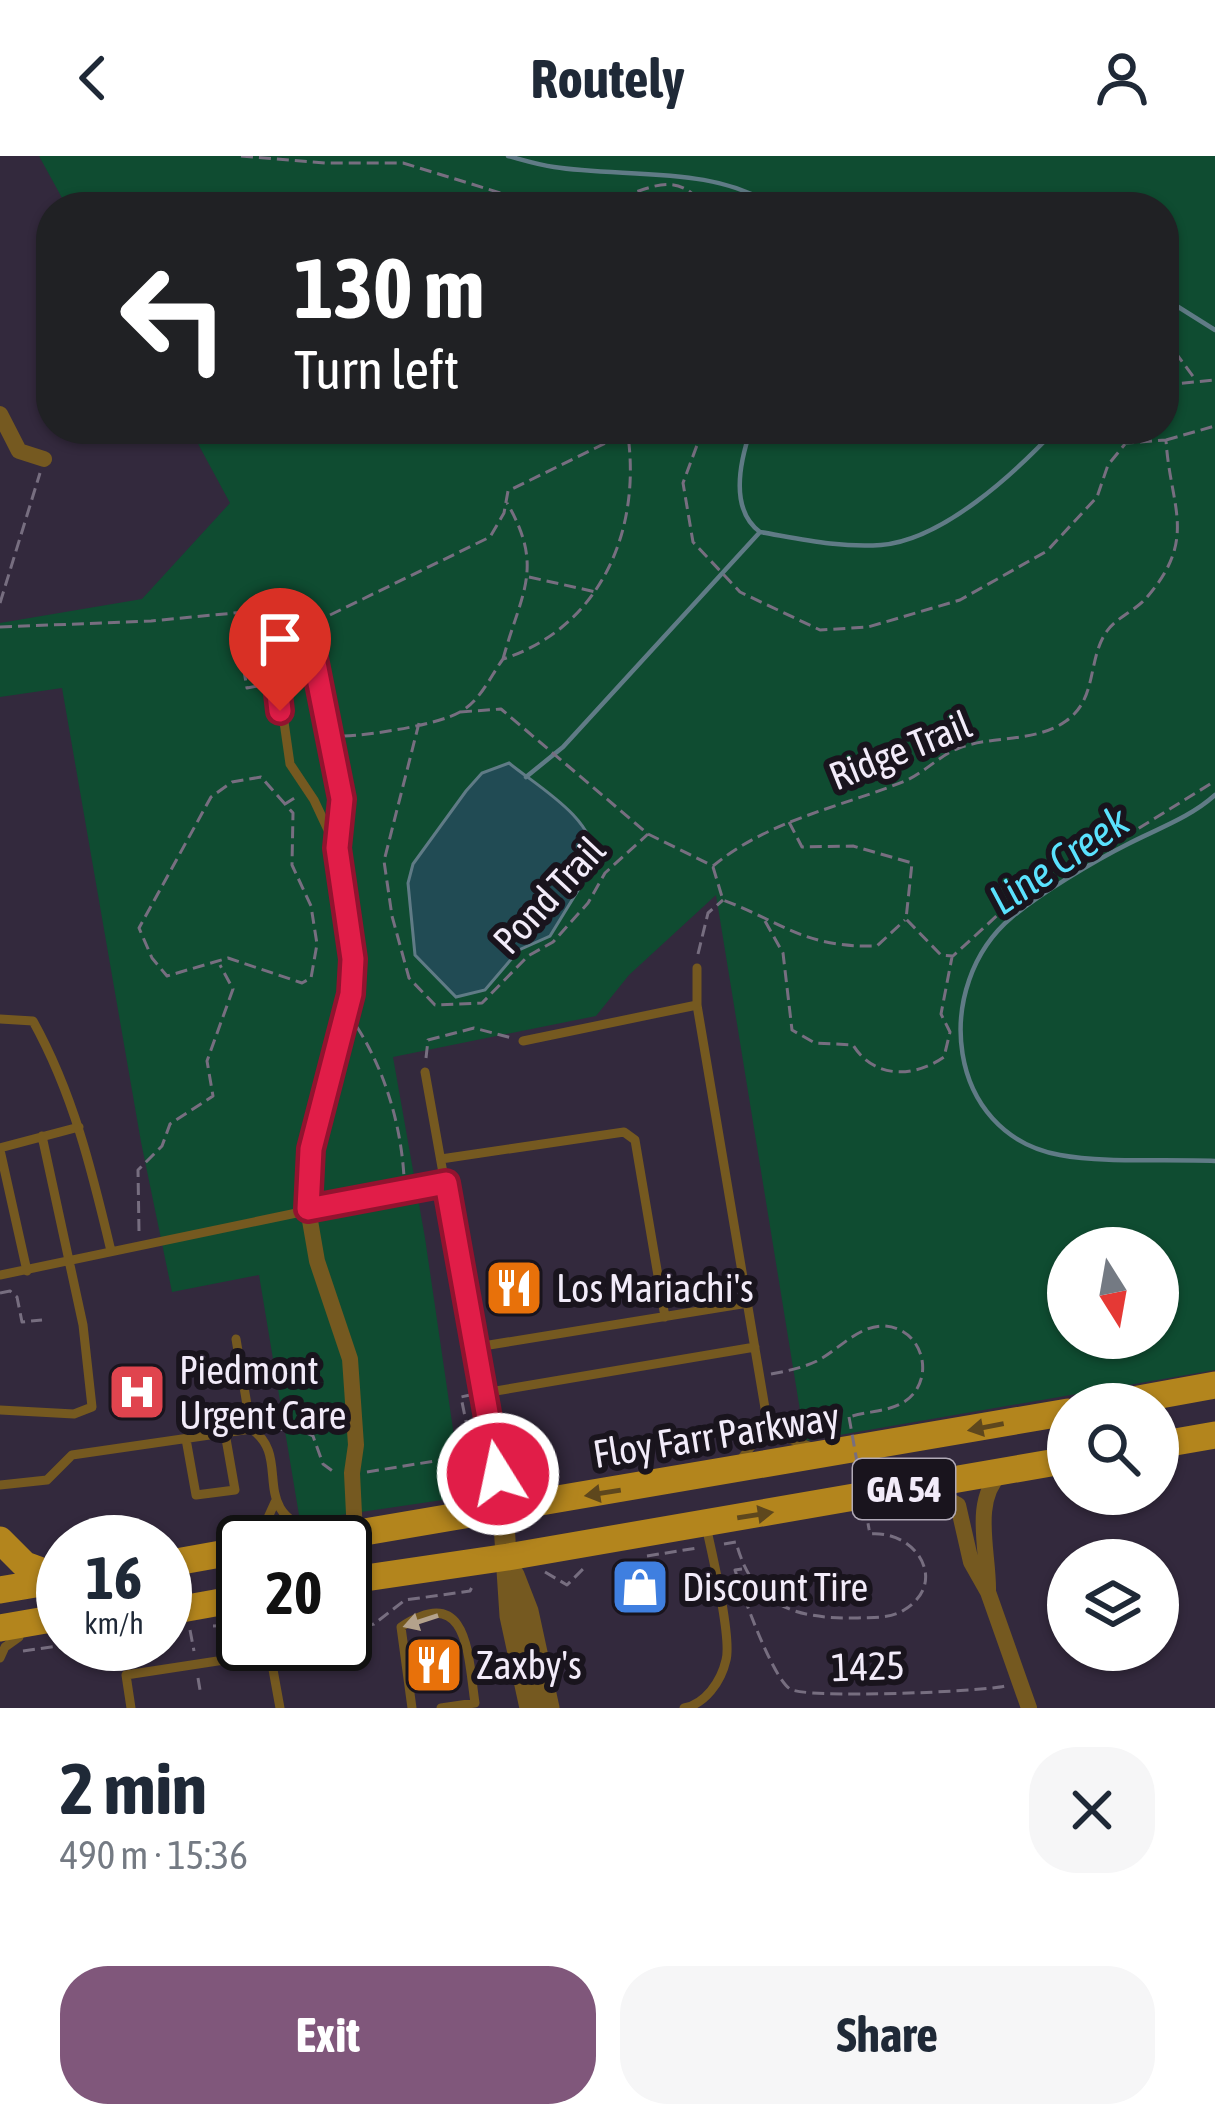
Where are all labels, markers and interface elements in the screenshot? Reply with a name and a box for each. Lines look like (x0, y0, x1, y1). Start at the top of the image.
icon: back (60, 45, 126, 111)
icon: person (1089, 45, 1155, 111)
text: Routely (530, 48, 685, 109)
icon: left (96, 240, 252, 396)
text: 130 m (294, 240, 484, 336)
text: Turn left (294, 339, 459, 400)
pin (229, 588, 331, 711)
icon: arrive (247, 606, 313, 672)
street label: Ridge Trail (823, 702, 977, 798)
water label: Line Creek (981, 796, 1138, 924)
street label: Pond Trail (484, 828, 614, 962)
north arrow (1047, 1227, 1179, 1359)
map controls (1047, 1227, 1179, 1671)
restaurant icon: Los Mariachi's (483, 1257, 545, 1319)
place label: Los Mariachi's (556, 1266, 754, 1310)
place label: Piedmont Urgent Care (179, 1348, 346, 1437)
hospital icon: Piedmont Urgent Care (106, 1361, 168, 1423)
button: search (1047, 1383, 1179, 1515)
street label: Floy Farr Parkway (590, 1394, 842, 1476)
position arrow (435, 1411, 561, 1537)
one-way arrow (967, 1419, 1005, 1437)
road number: GA 54 (853, 1459, 955, 1519)
one-way arrow (584, 1483, 621, 1502)
one-way arrow (736, 1506, 774, 1524)
speed limit sign: 20 (216, 1515, 372, 1671)
button: layers (1047, 1539, 1179, 1671)
text: 16 (86, 1543, 142, 1612)
shop icon: Discount Tire (609, 1556, 671, 1618)
place label: Discount Tire (682, 1565, 868, 1609)
text: km/h (84, 1606, 144, 1640)
one-way arrow (402, 1613, 438, 1631)
restaurant icon: Zaxby's (403, 1634, 465, 1696)
place label: Zaxby's (476, 1643, 582, 1687)
street label: 1425 (831, 1643, 905, 1689)
text: 2 min (60, 1747, 207, 1829)
button: close (1029, 1747, 1155, 1873)
text: 490 m · 15:36 (60, 1833, 248, 1877)
button: Exit (60, 1966, 596, 2104)
button: Share (620, 1966, 1155, 2104)

